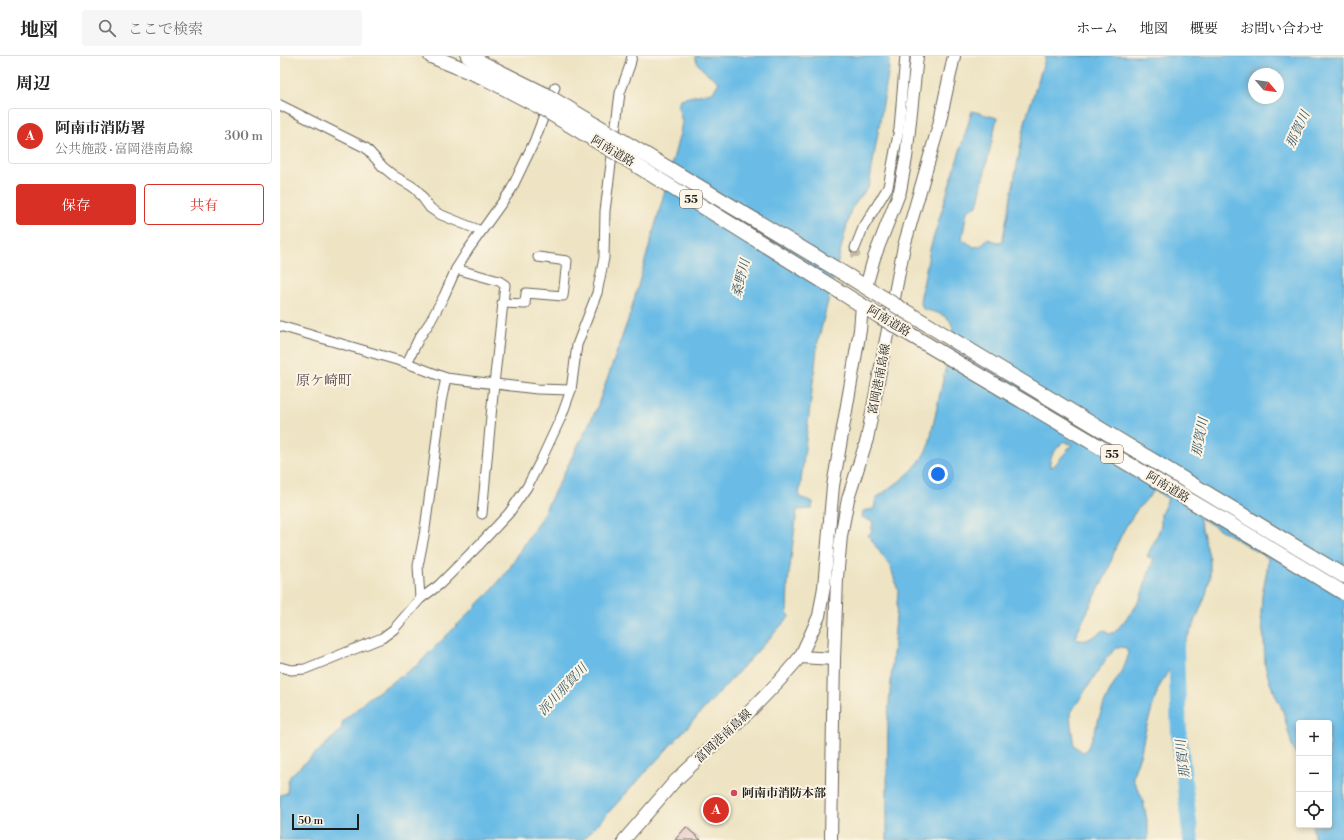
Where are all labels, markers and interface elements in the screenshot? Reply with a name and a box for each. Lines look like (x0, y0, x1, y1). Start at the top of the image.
search box (82, 10, 362, 46)
icon: search (96, 17, 118, 39)
text: 地図 (20, 18, 58, 42)
text: ここで検索 (128, 20, 203, 39)
text: ホーム (1076, 20, 1118, 38)
text: 地図 (1140, 20, 1168, 38)
text: 概要 (1190, 20, 1218, 38)
text: お問い合わせ (1240, 20, 1324, 38)
north arrow (1248, 68, 1284, 104)
text: 周辺 (16, 73, 50, 95)
water label: 那賀川 (1282, 107, 1314, 150)
text: 阿南市消防署 (55, 119, 145, 138)
text: A (25, 128, 35, 144)
text: 300 m (225, 128, 263, 144)
street label: 阿南道路 (588, 133, 637, 170)
text: 公共施設 · 富岡港南島線 (55, 141, 193, 157)
button: 保存 (16, 184, 136, 225)
button: 共有 (144, 184, 264, 225)
road number: 55 (680, 190, 702, 208)
water label: 桑野川 (728, 255, 754, 299)
street label: 阿南道路 (864, 303, 913, 340)
street label: 富岡港南島線 (865, 342, 894, 416)
district label: 原ケ崎町 (296, 372, 352, 390)
water label: 那賀川 (1188, 415, 1212, 458)
road number: 55 (1101, 445, 1123, 463)
your location (928, 464, 948, 484)
street label: 阿南道路 (1143, 469, 1192, 506)
water label: 派川那賀川 (535, 659, 592, 719)
street label: 富岡港南島線 (692, 706, 755, 766)
map controls (1296, 720, 1332, 828)
button: + (1296, 720, 1332, 756)
water label: 那賀川 (1172, 737, 1193, 779)
button: − (1296, 756, 1332, 792)
place label: 阿南市消防本部 (742, 786, 826, 801)
marker: 阿南市消防本部 (729, 788, 739, 798)
button: locate (1296, 792, 1332, 828)
pin: A (703, 795, 729, 825)
scale bar (292, 812, 359, 831)
text: 50 m (298, 814, 323, 828)

